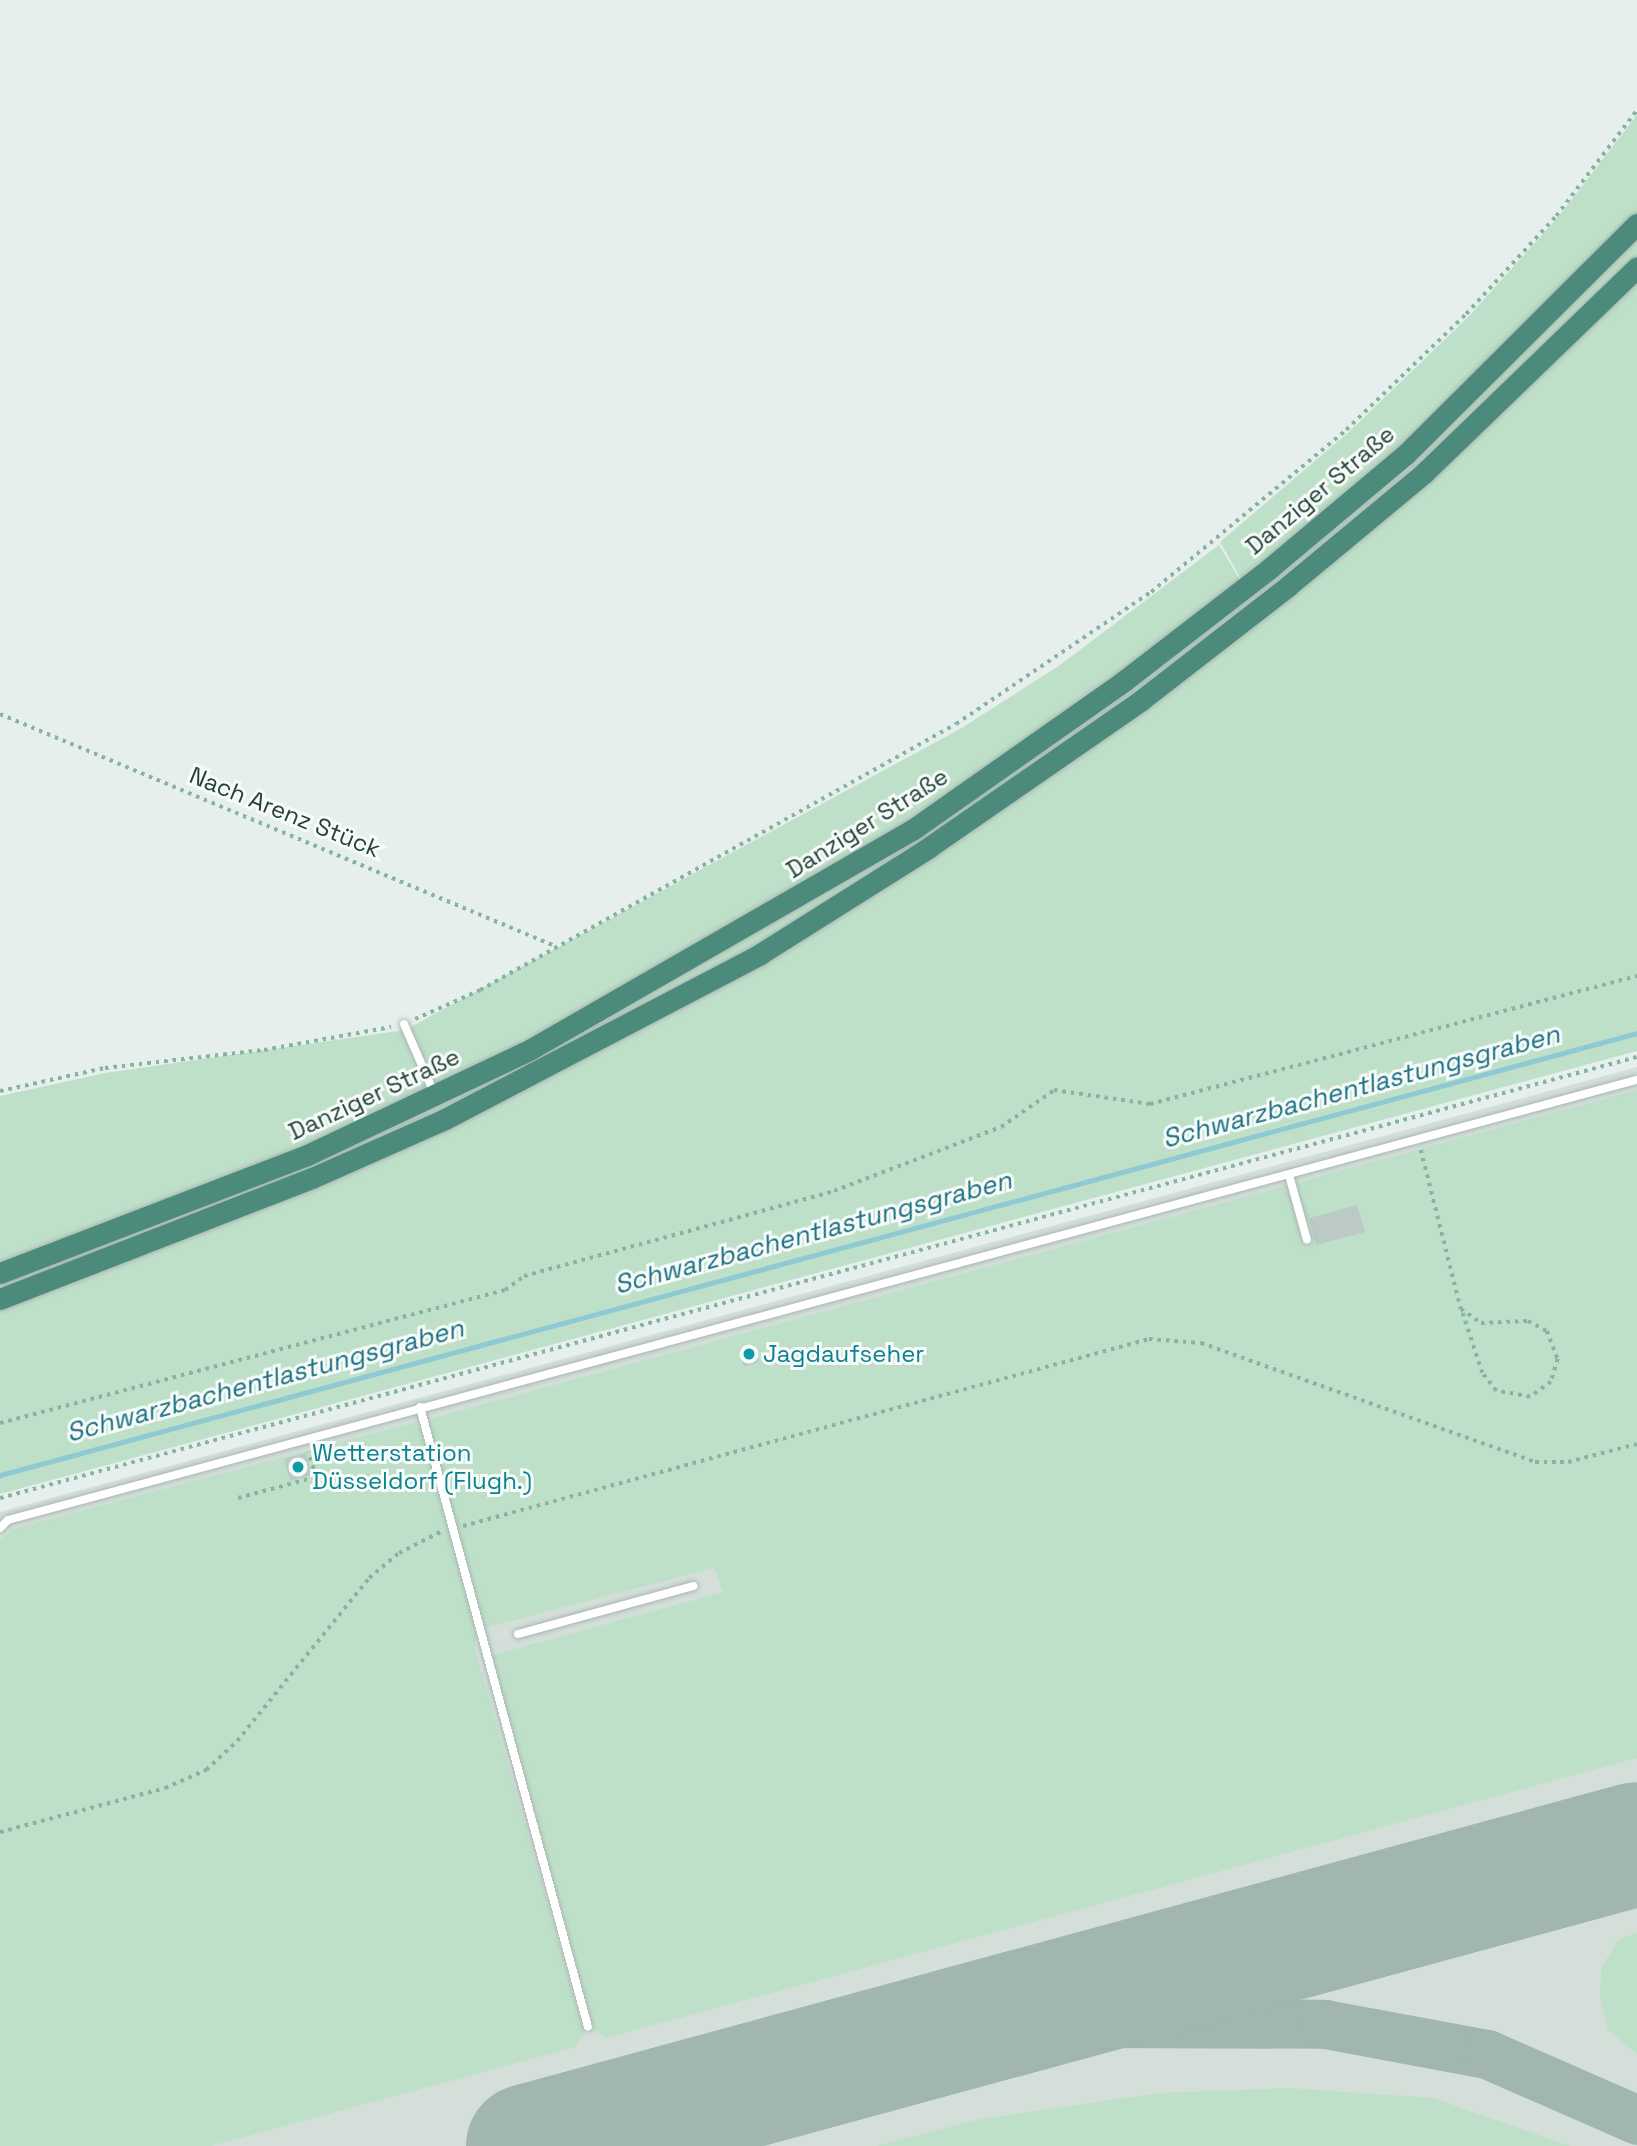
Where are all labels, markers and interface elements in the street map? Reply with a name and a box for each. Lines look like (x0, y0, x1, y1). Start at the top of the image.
street label: Danziger Straße (1240, 419, 1400, 561)
street label: Nach Arenz Stück (185, 760, 385, 864)
street label: Danziger Straße (781, 762, 953, 884)
water label: Schwarzbachentlastungsgraben (1159, 1019, 1563, 1155)
street label: Danziger Straße (284, 1042, 464, 1146)
water label: Schwarzbachentlastungsgraben (611, 1165, 1015, 1301)
water label: Schwarzbachentlastungsgraben (63, 1313, 467, 1449)
place label: Jagdaufseher (763, 1340, 924, 1368)
marker: Jagdaufseher (741, 1346, 757, 1362)
place label: Wetterstation Düsseldorf (Flugh.) (312, 1439, 532, 1495)
marker: Wetterstation Düsseldorf (Flugh.) (290, 1459, 306, 1475)

